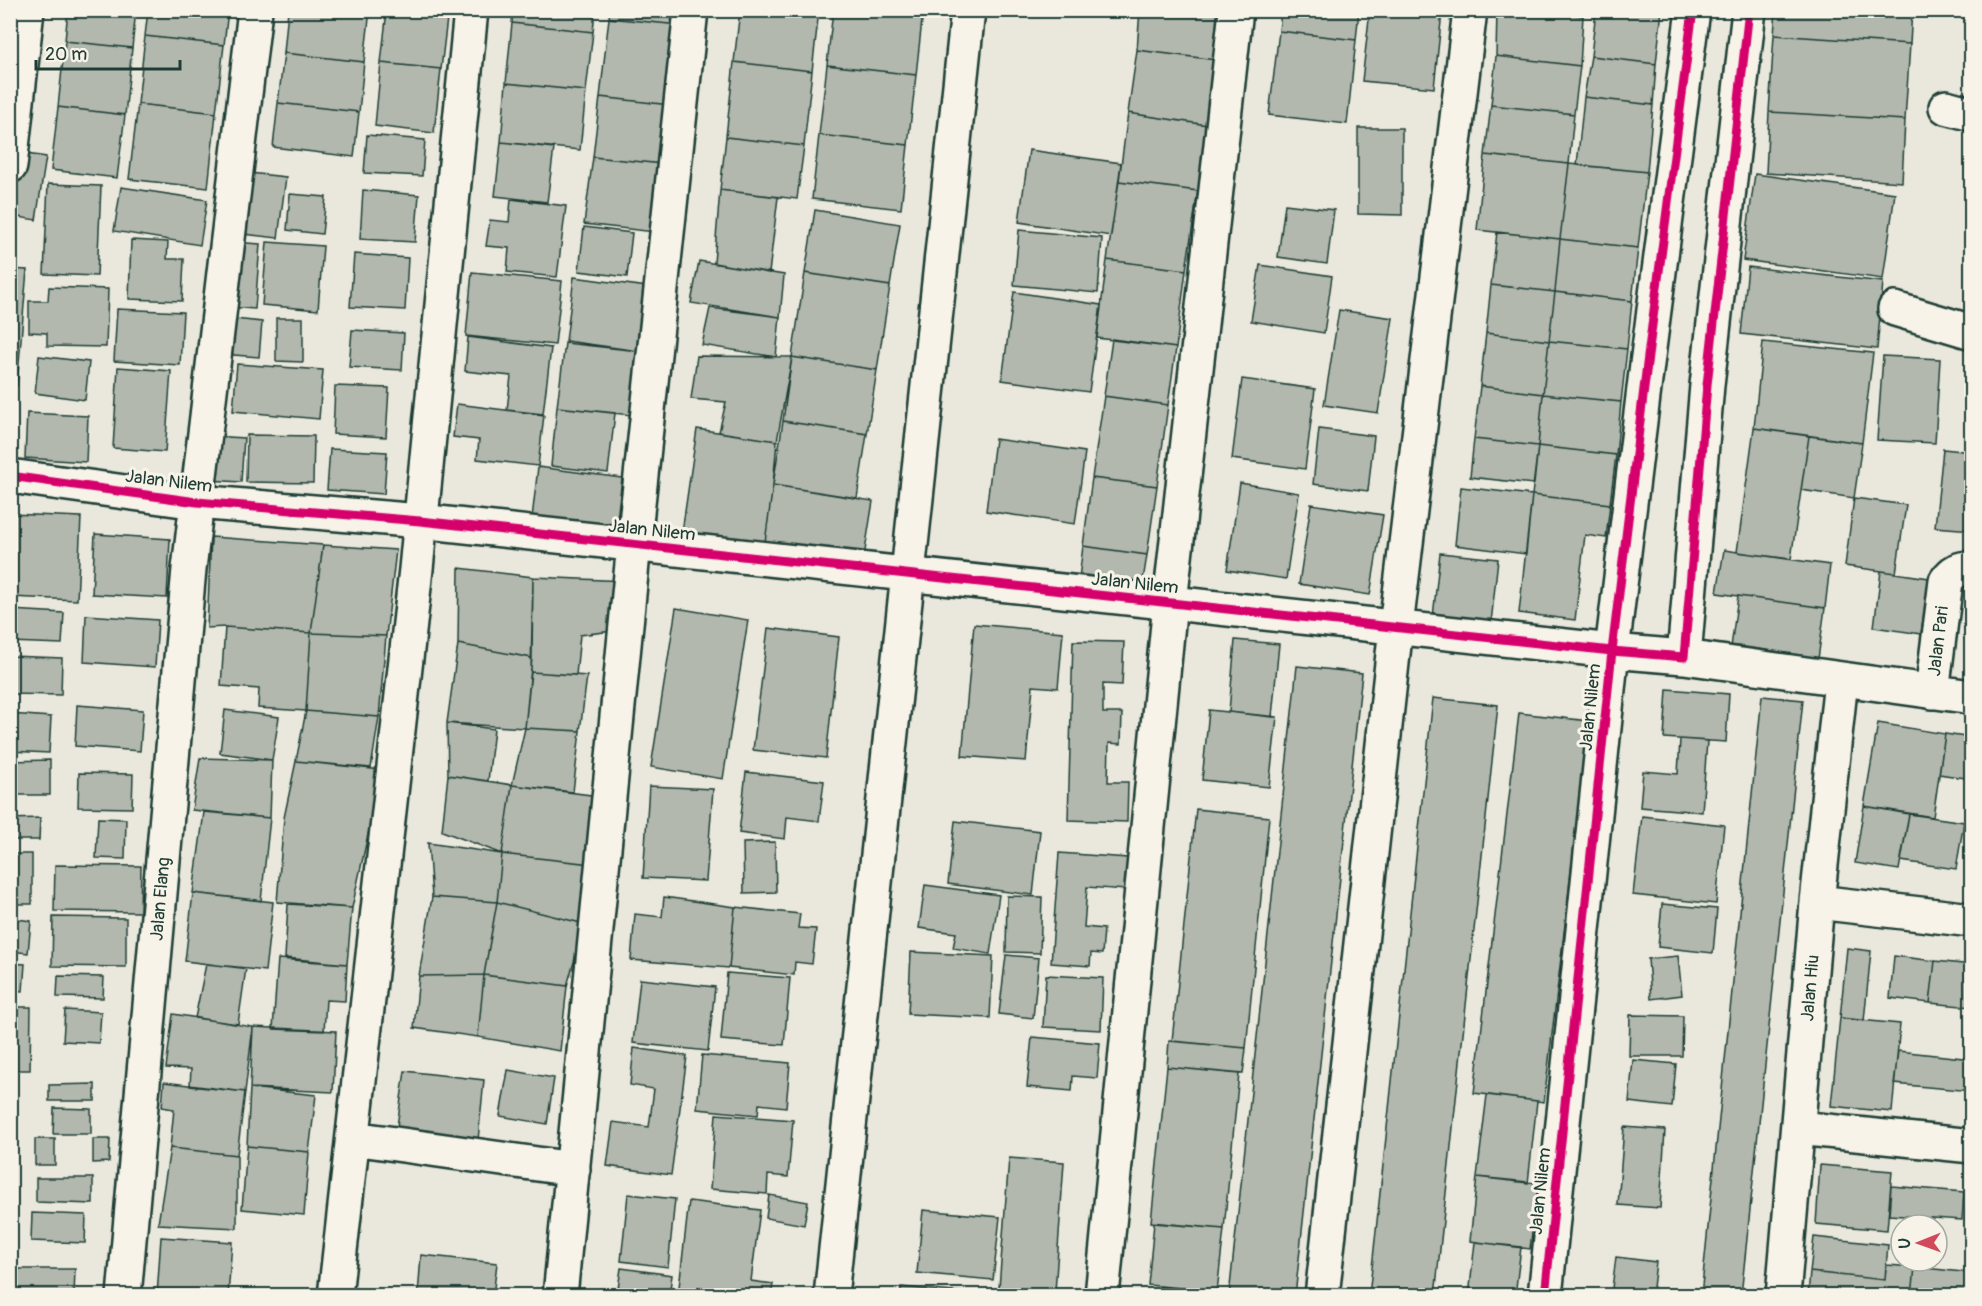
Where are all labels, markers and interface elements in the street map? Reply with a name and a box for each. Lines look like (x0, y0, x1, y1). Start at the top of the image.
scale bar (36, 33, 180, 71)
text: 20 m (45, 43, 87, 66)
street label: Jalan Nilem (124, 465, 214, 498)
street label: Jalan Nilem (607, 514, 697, 547)
street label: Jalan Nilem (1090, 567, 1180, 600)
street label: Jalan Pari (1923, 605, 1954, 677)
street label: Jalan Nilem (1574, 662, 1607, 752)
street label: Jalan Elang (145, 856, 176, 942)
street label: Jalan Hiu (1796, 954, 1825, 1022)
street label: Jalan Nilem (1524, 1146, 1557, 1236)
north arrow (1889, 1213, 1949, 1273)
text: U (1895, 1237, 1915, 1249)

